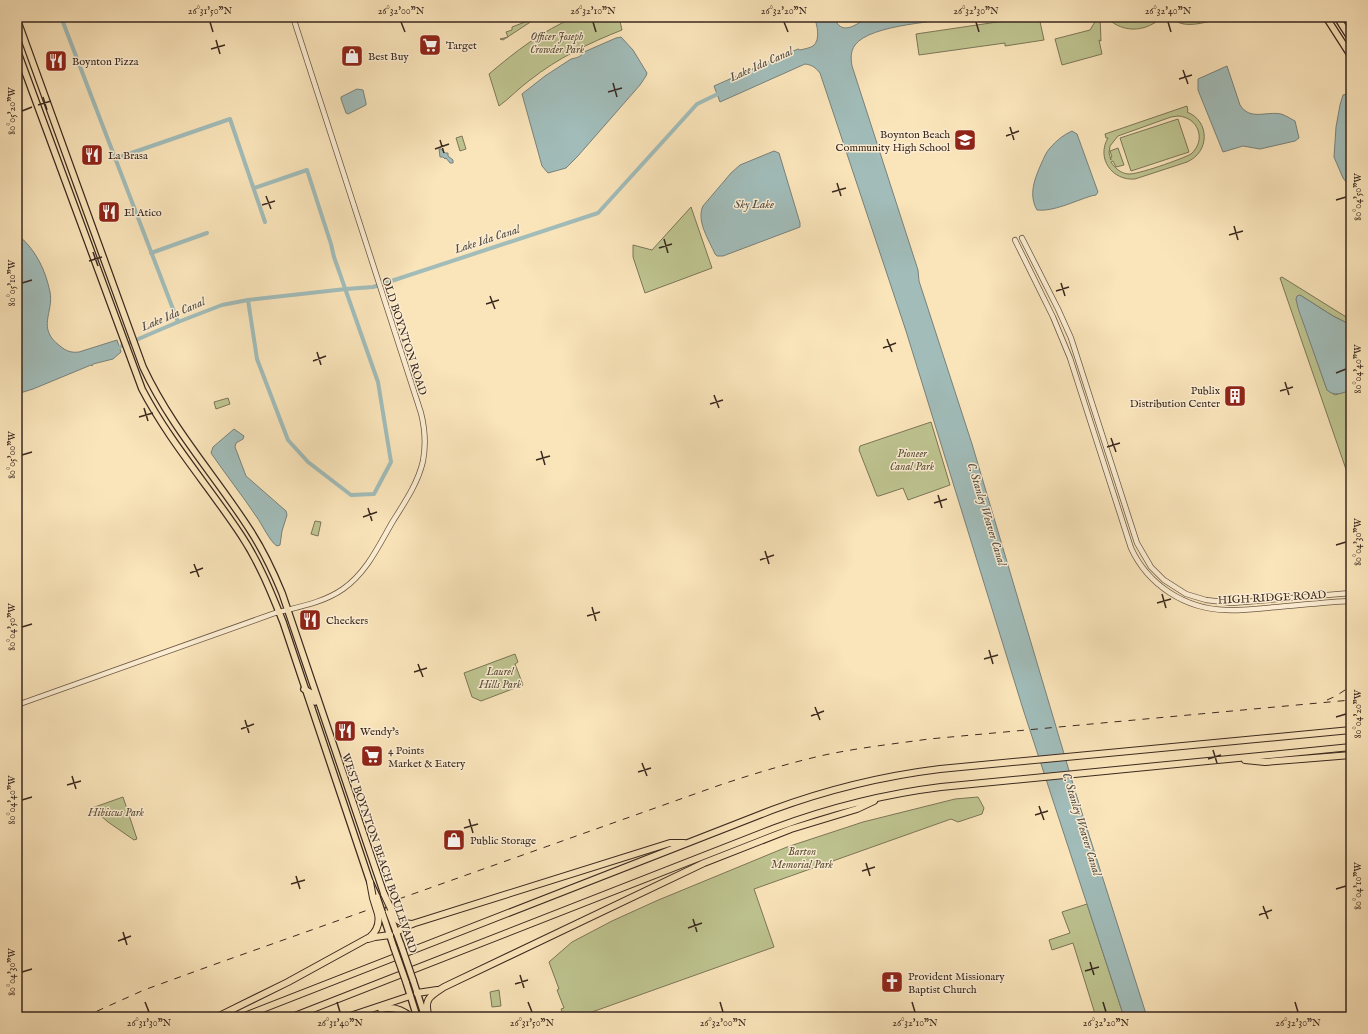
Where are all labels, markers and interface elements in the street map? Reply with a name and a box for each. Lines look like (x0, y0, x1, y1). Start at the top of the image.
text: 26°31'50"N (188, 5, 233, 18)
text: 26°32'00"N (378, 5, 425, 18)
text: 26°32'10"N (570, 5, 616, 18)
text: 26°32'20"N (761, 5, 808, 18)
text: 26°32'30"N (953, 5, 999, 18)
text: 26°32'40"N (1145, 5, 1192, 18)
park label: Officer Joseph Crowder Park (530, 30, 585, 57)
supermarket icon: Target (417, 32, 443, 58)
place label: Target (446, 39, 477, 53)
shop icon: Best Buy (339, 43, 365, 69)
water label: Lake Ida Canal (726, 43, 796, 86)
restaurant icon: Boynton Pizza (43, 48, 69, 74)
place label: Best Buy (368, 50, 409, 64)
place label: Boynton Pizza (72, 55, 139, 69)
text: 80°05'20"W (6, 87, 19, 135)
school or university icon: Boynton Beach Community High School (952, 127, 978, 153)
place label: Boynton Beach Community High School (836, 128, 950, 155)
restaurant icon: La Brasa (79, 142, 105, 168)
place label: La Brasa (108, 149, 148, 163)
text: 80°04'50"W (1352, 173, 1365, 221)
water label: Sky Lake (734, 197, 774, 212)
restaurant icon: El Atico (96, 199, 122, 225)
place label: El Atico (124, 206, 162, 220)
water label: Lake Ida Canal (452, 221, 523, 257)
text: 80°05'10"W (6, 259, 19, 306)
street label: OLD BOYNTON ROAD (378, 275, 430, 397)
water label: Lake Ida Canal (138, 294, 208, 335)
text: 80°04'40"W (1352, 344, 1365, 393)
building icon: Publix Distribution Center (1222, 383, 1248, 409)
place label: Publix Distribution Center (1130, 384, 1221, 411)
text: 80°05'00"W (6, 431, 19, 479)
park label: Pioneer Canal Park (890, 447, 935, 474)
water label: C. Stanley Weaver Canal (964, 461, 1010, 569)
text: 80°04'30"W (1352, 518, 1365, 566)
street label: HIGH RIDGE ROAD (1218, 588, 1327, 608)
text: 80°04'50"W (6, 603, 19, 651)
restaurant icon: Checkers (297, 607, 323, 633)
place label: Checkers (326, 614, 368, 628)
park label: Laurel Hills Park (478, 665, 522, 692)
text: 80°04'20"W (1352, 689, 1365, 738)
restaurant icon: Wendy's (332, 718, 358, 744)
place label: Wendy's (360, 725, 399, 739)
supermarket icon: 4 Points Market & Eatery (359, 743, 385, 769)
place label: 4 Points Market & Eatery (388, 744, 466, 771)
street label: WEST BOYNTON BEACH BOULEVARD (338, 752, 420, 955)
water label: C. Stanley Weaver Canal (1059, 771, 1105, 879)
text: 80°04'40"W (6, 775, 19, 824)
park label: Hibiscus Park (87, 806, 145, 820)
shop icon: Public Storage (441, 827, 467, 853)
place label: Public Storage (470, 834, 536, 848)
park label: Barton Memorial Park (771, 845, 834, 872)
text: 80°04'10"W (1352, 862, 1365, 910)
text: 80°04'30"W (6, 948, 19, 996)
church icon: Provident Missionary Baptist Church (879, 969, 905, 995)
place label: Provident Missionary Baptist Church (908, 970, 1005, 997)
text: 26°31'30"N (127, 1017, 172, 1030)
text: 26°31'40"N (317, 1017, 363, 1030)
text: 26°31'50"N (510, 1017, 555, 1030)
text: 26°32'00"N (700, 1017, 747, 1030)
text: 26°32'10"N (892, 1017, 938, 1030)
text: 26°32'20"N (1083, 1017, 1130, 1030)
text: 26°32'30"N (1275, 1017, 1321, 1030)

